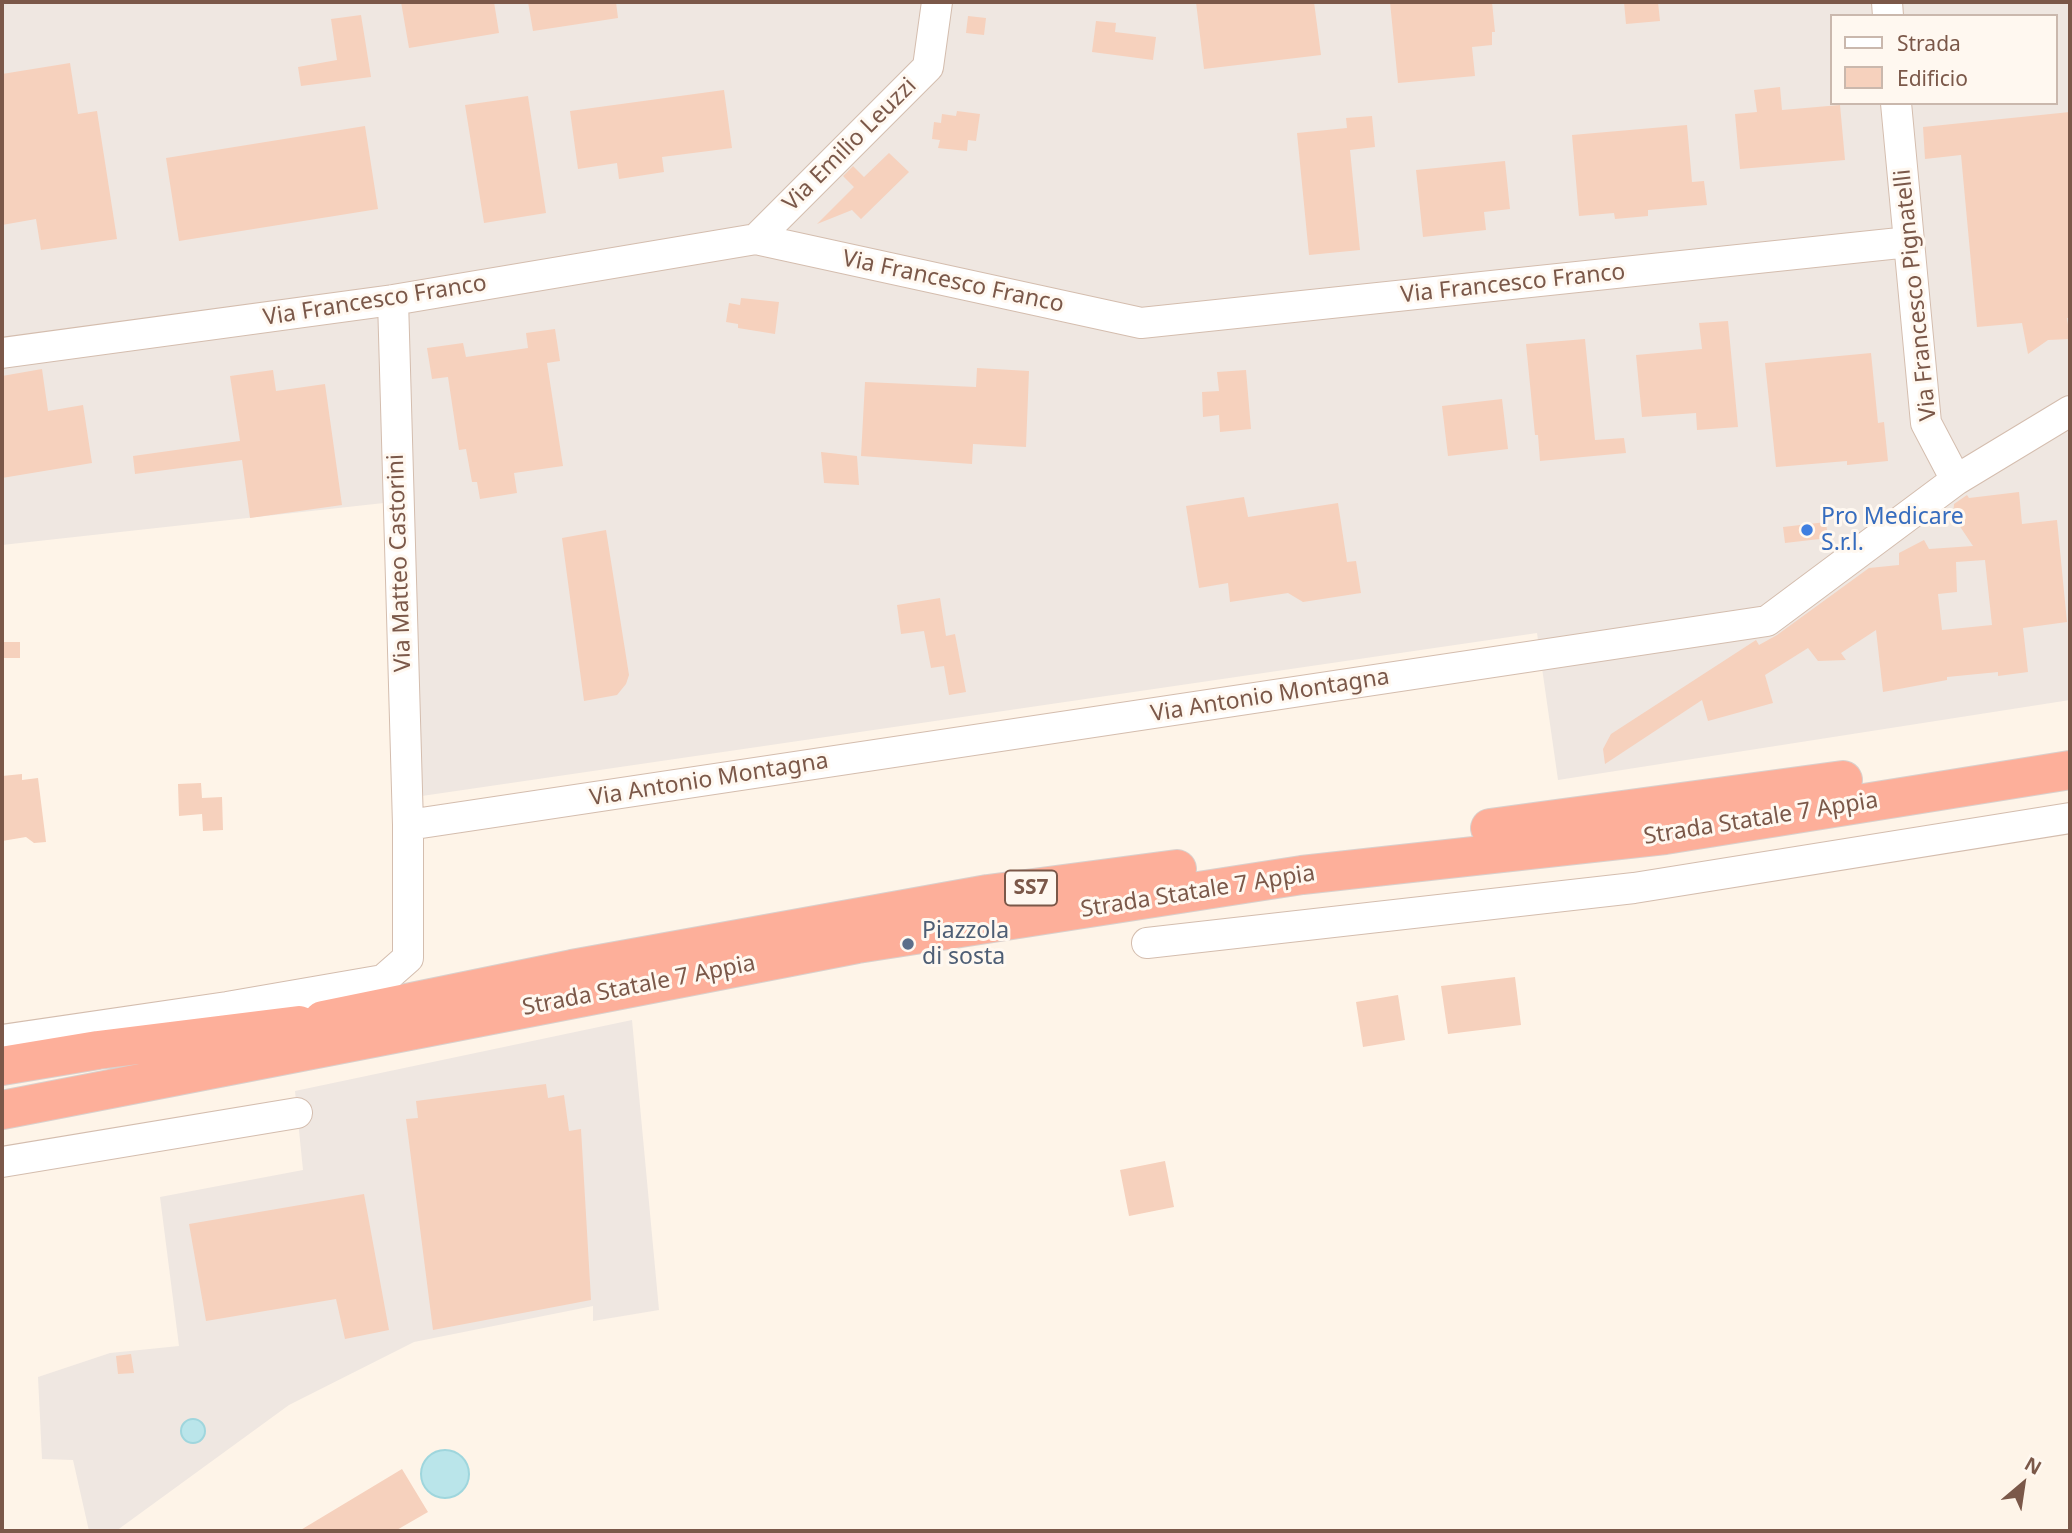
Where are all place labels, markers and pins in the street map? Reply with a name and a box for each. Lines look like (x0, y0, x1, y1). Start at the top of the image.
place label: Pro Medicare S.r.l. (1821, 503, 1964, 557)
marker: Pro Medicare S.r.l. (1799, 522, 1815, 538)
place label: Piazzola di sosta (922, 917, 1009, 971)
marker: Piazzola di sosta (900, 936, 916, 952)

